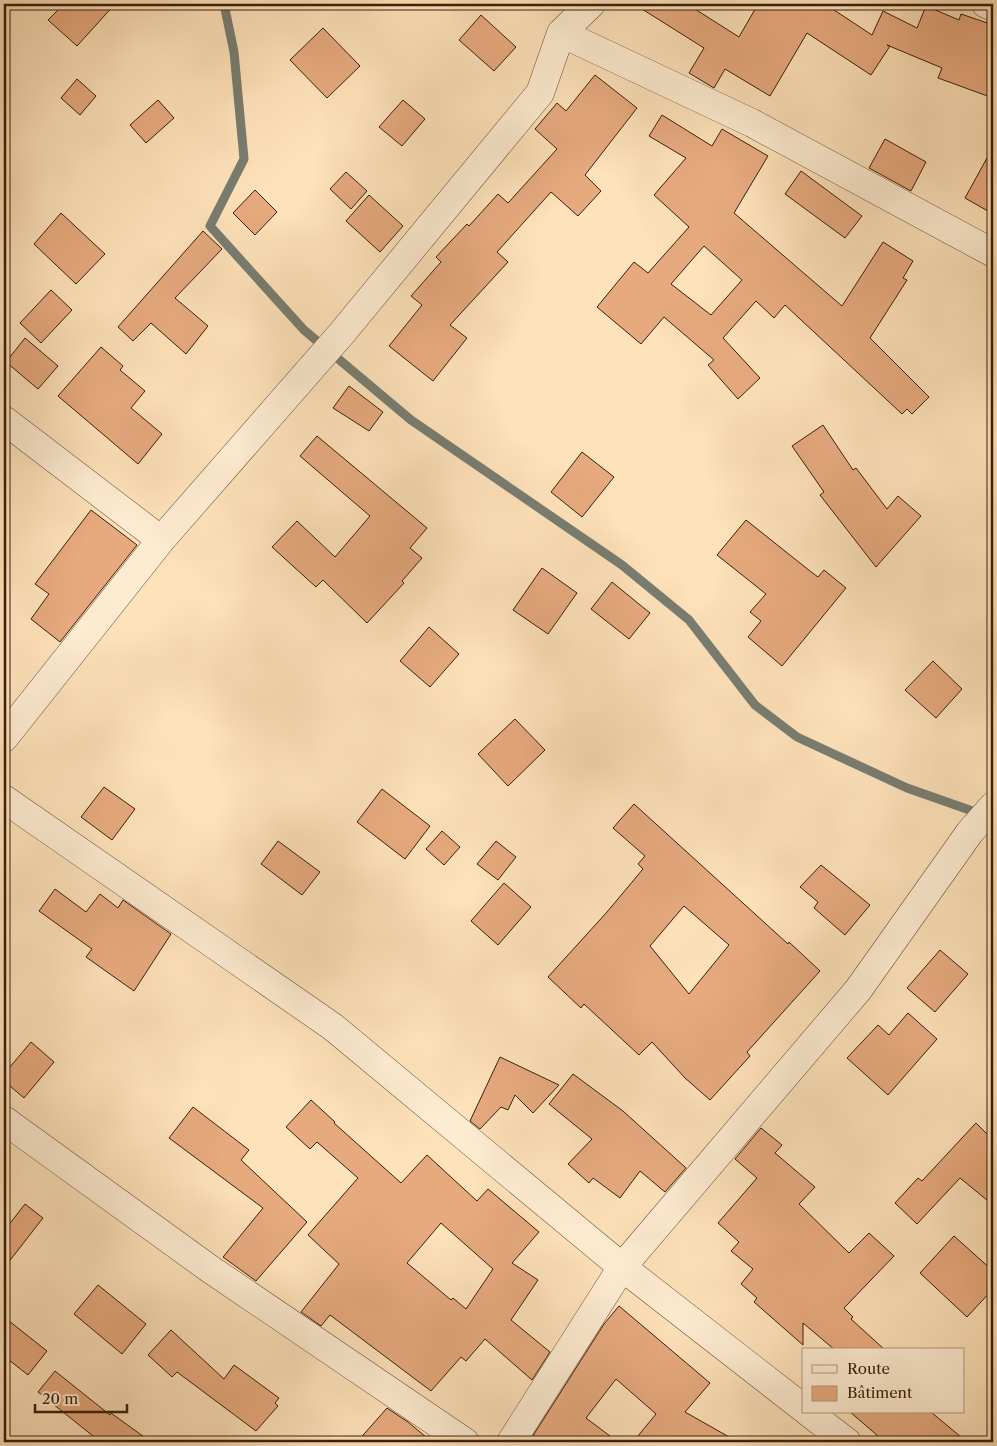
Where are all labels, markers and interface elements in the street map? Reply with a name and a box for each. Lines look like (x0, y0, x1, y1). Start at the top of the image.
legend (802, 1348, 964, 1414)
text: Route (847, 1359, 890, 1378)
scale bar (35, 1381, 128, 1413)
text: Bâtiment (847, 1383, 913, 1402)
text: 20 m (42, 1389, 78, 1408)

